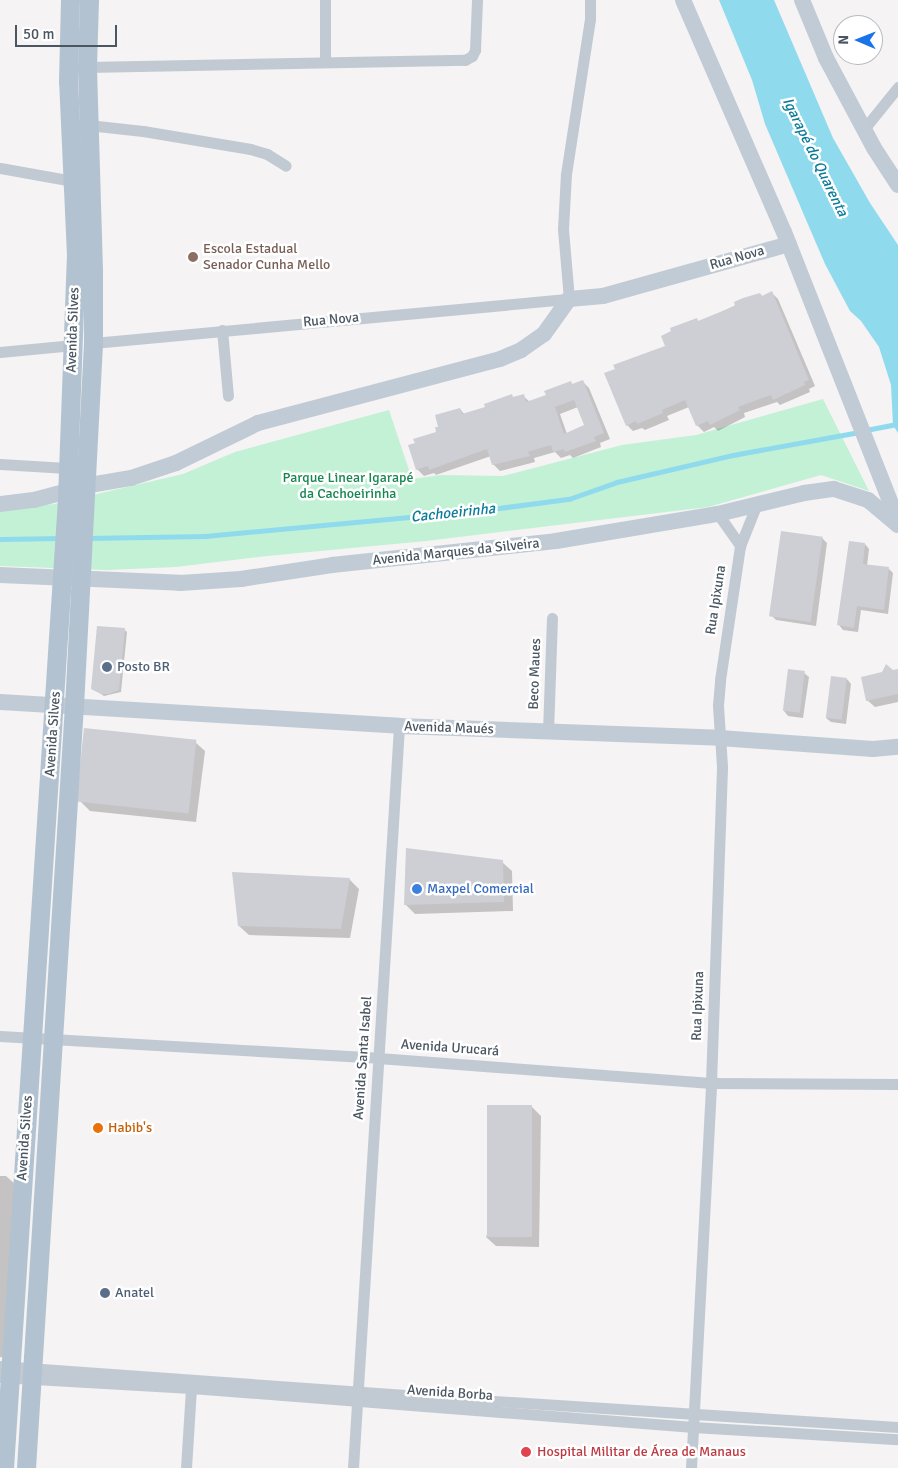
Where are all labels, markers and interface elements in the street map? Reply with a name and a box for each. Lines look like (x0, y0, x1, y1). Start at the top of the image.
scale bar (18, 15, 120, 47)
north arrow (833, 15, 883, 65)
text: 50 m (23, 25, 54, 43)
text: N (835, 35, 852, 45)
water label: Igarapé do Quarenta (778, 95, 852, 219)
place label: Escola Estadual Senador Cunha Mello (203, 241, 330, 274)
street label: Rua Nova (708, 242, 766, 274)
marker: Escola Estadual Senador Cunha Mello (187, 251, 199, 263)
street label: Avenida Silves (63, 287, 83, 373)
street label: Rua Nova (302, 309, 360, 331)
park label: Parque Linear Igarapé da Cachoeirinha (283, 470, 413, 502)
water label: Cachoeirinha (410, 500, 496, 526)
street label: Avenida Marques da Silveira (372, 535, 540, 569)
street label: Rua Ipixuna (702, 564, 730, 636)
street label: Beco Maues (525, 638, 545, 710)
place label: Posto BR (117, 659, 170, 675)
marker: Posto BR (101, 661, 113, 673)
street label: Avenida Silves (42, 691, 64, 777)
street label: Avenida Maués (404, 718, 494, 738)
place label: Maxpel Comercial (427, 881, 534, 897)
marker: Maxpel Comercial (411, 883, 423, 895)
street label: Rua Ipixuna (688, 971, 708, 1041)
street label: Avenida Santa Isabel (350, 996, 376, 1120)
street label: Avenida Urucará (400, 1036, 500, 1060)
street label: Avenida Silves (14, 1095, 36, 1181)
place label: Habib's (108, 1120, 152, 1136)
marker: Habib's (92, 1122, 104, 1134)
place label: Anatel (115, 1285, 154, 1301)
marker: Anatel (99, 1287, 111, 1299)
street label: Avenida Borba (407, 1382, 493, 1404)
place label: Hospital Militar de Área de Manaus (537, 1444, 746, 1460)
marker: Hospital Militar de Área de Manaus (519, 1445, 533, 1459)

